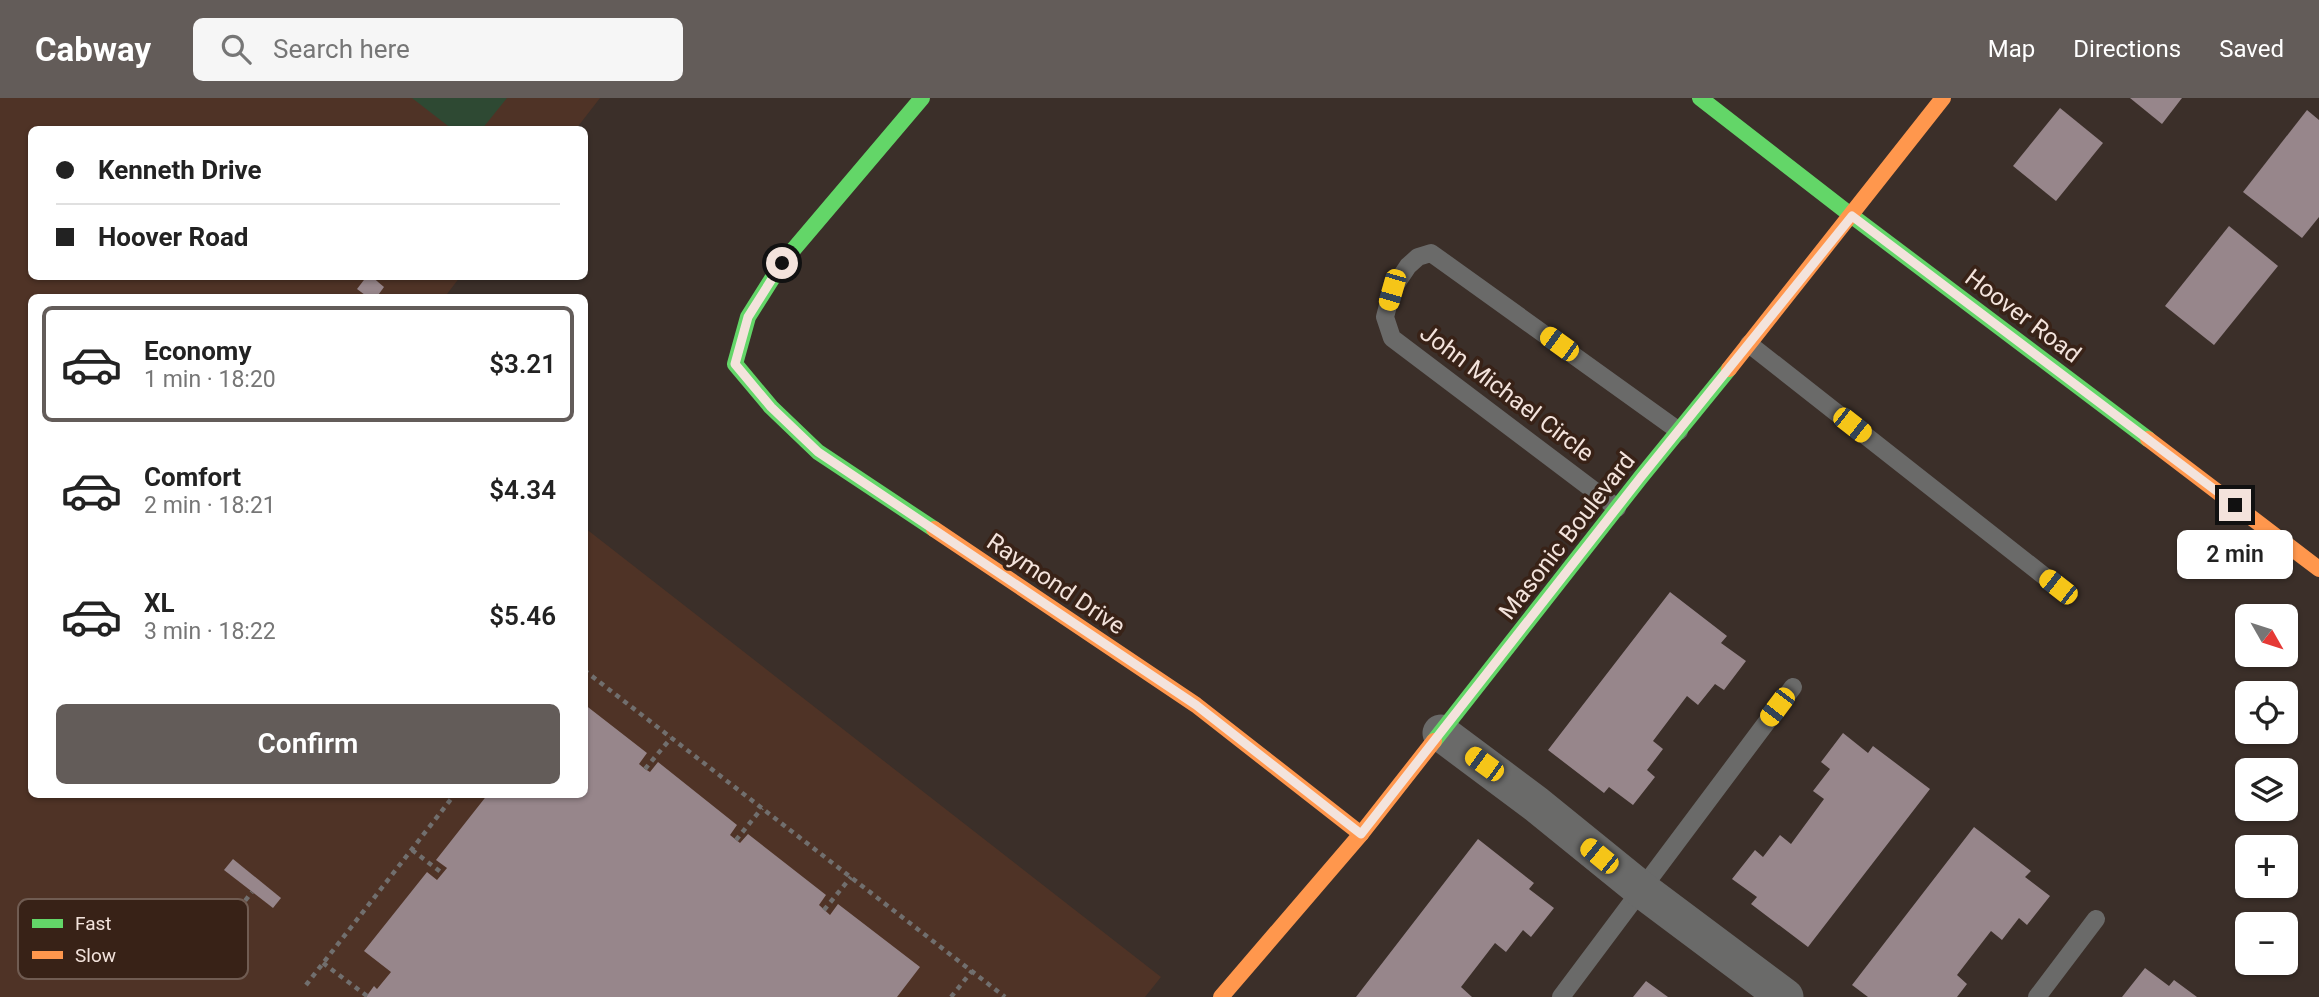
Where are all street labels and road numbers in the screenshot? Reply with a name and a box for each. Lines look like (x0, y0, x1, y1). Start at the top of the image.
street label: Hoover Road (1960, 263, 2086, 369)
street label: John Michael Circle (1415, 319, 1599, 467)
street label: Masonic Boulevard (1493, 447, 1641, 625)
street label: Raymond Drive (982, 528, 1130, 640)

